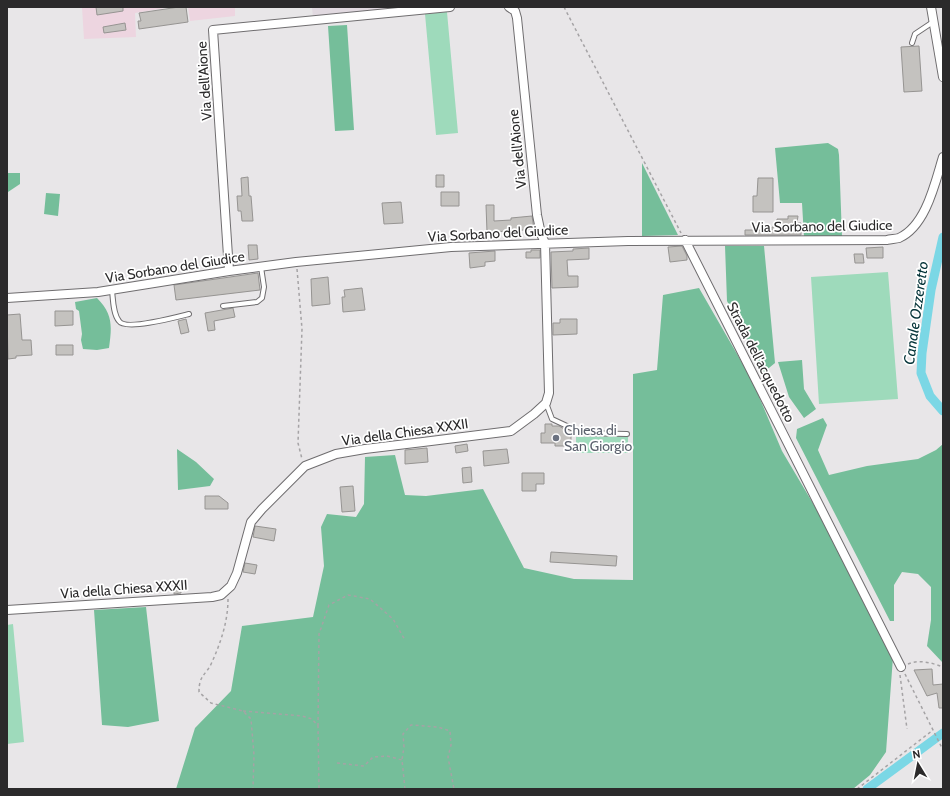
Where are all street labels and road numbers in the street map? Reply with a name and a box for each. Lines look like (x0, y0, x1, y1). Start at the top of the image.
street label: Via dell'Aione (192, 41, 216, 121)
street label: Via dell'Aione (504, 109, 530, 189)
street label: Via Sorbano del Giudice (752, 216, 892, 236)
street label: Via Sorbano del Giudice (427, 220, 569, 246)
street label: Via Sorbano del Giudice (104, 247, 246, 287)
street label: Strada dell'acquedotto (723, 299, 799, 425)
street label: Via della Chiesa XXXII (341, 414, 469, 450)
street label: Via della Chiesa XXXII (60, 576, 188, 602)

